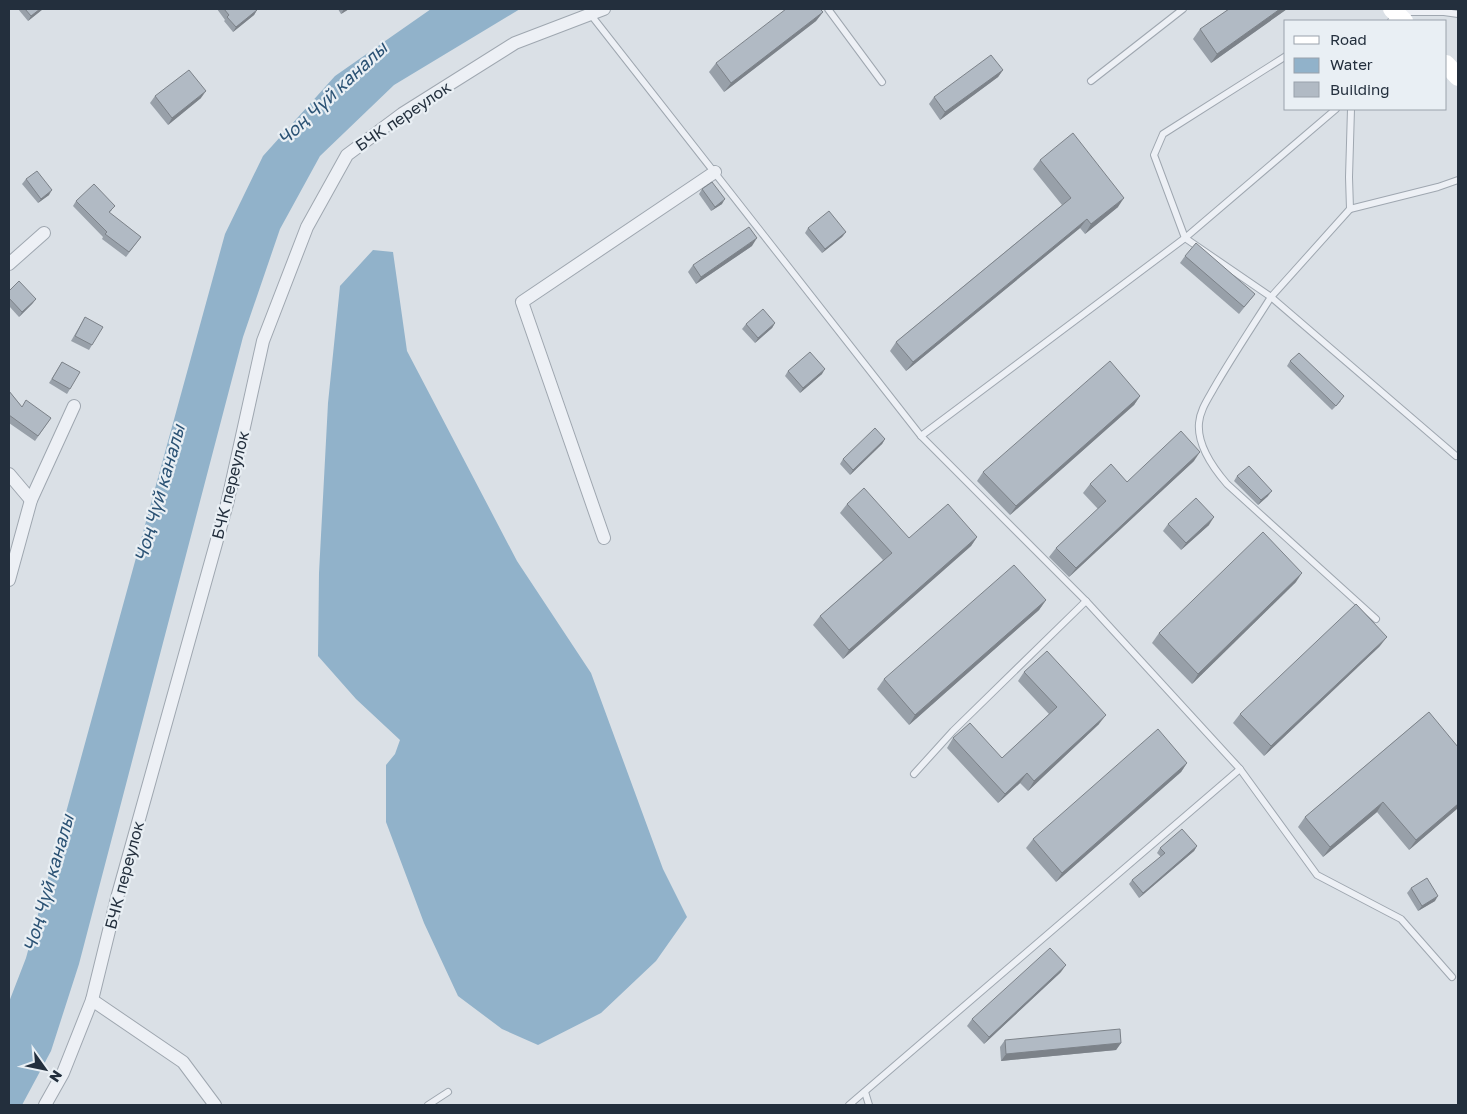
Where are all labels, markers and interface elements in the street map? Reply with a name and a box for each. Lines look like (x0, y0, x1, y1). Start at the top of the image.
legend (1284, 20, 1447, 110)
text: Road (1330, 30, 1367, 48)
water label: Чоң Чүй каналы (273, 36, 393, 150)
text: Water (1330, 55, 1373, 73)
street label: БЧК переулок (351, 77, 455, 155)
text: Building (1330, 80, 1390, 98)
water label: Чоң Чүй каналы (129, 421, 190, 564)
street label: БЧК переулок (207, 429, 253, 541)
water label: Чоң Чүй каналы (18, 811, 79, 954)
street label: БЧК переулок (100, 819, 148, 931)
north arrow (20, 1044, 70, 1094)
text: N (46, 1067, 66, 1085)

